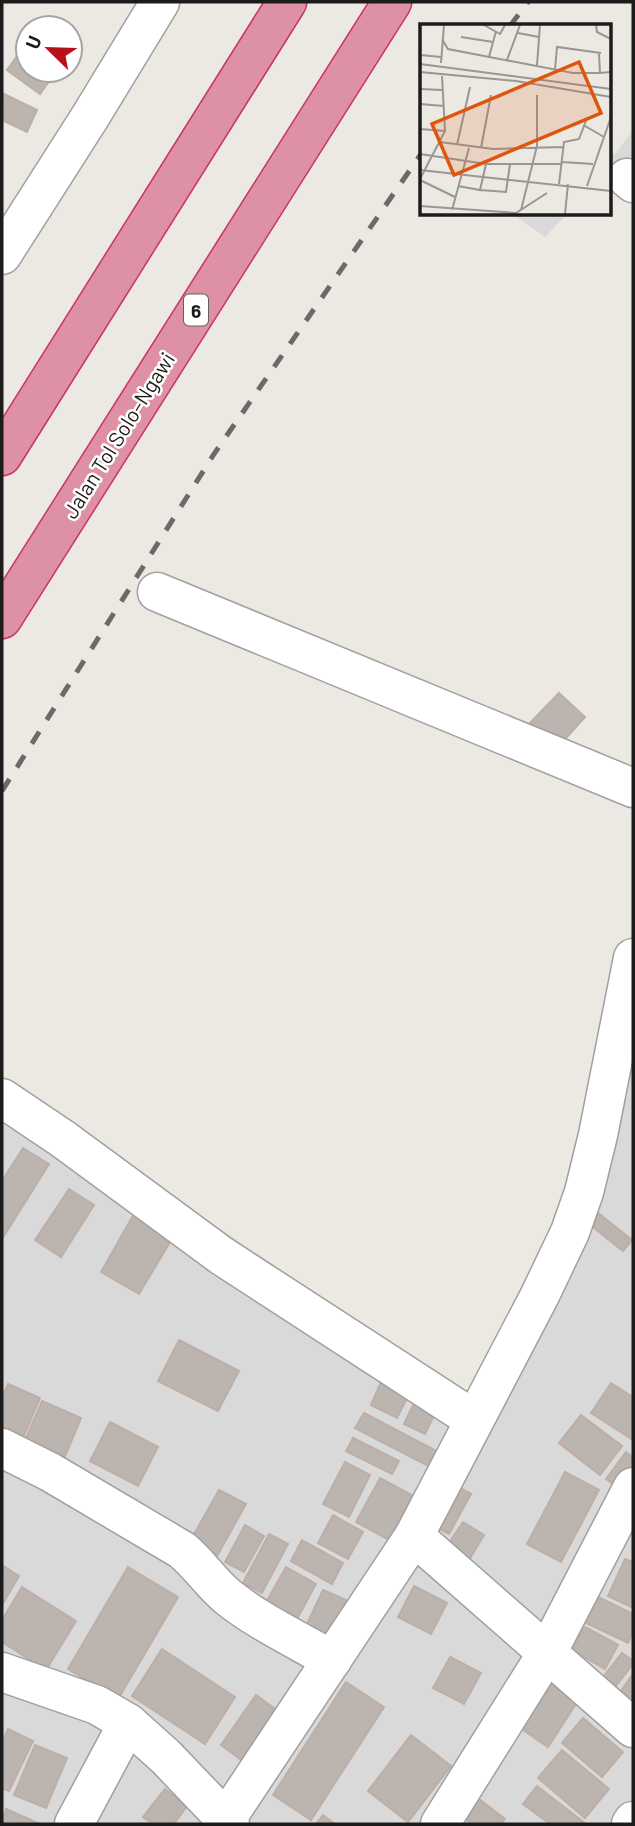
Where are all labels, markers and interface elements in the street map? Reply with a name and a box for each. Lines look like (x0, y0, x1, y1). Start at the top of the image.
north arrow (14, 14, 84, 84)
inset map (420, 24, 610, 215)
text: U (20, 32, 46, 52)
road number: 6 (184, 294, 208, 326)
street label: Jalan Tol Solo–Ngawi (57, 347, 179, 523)

